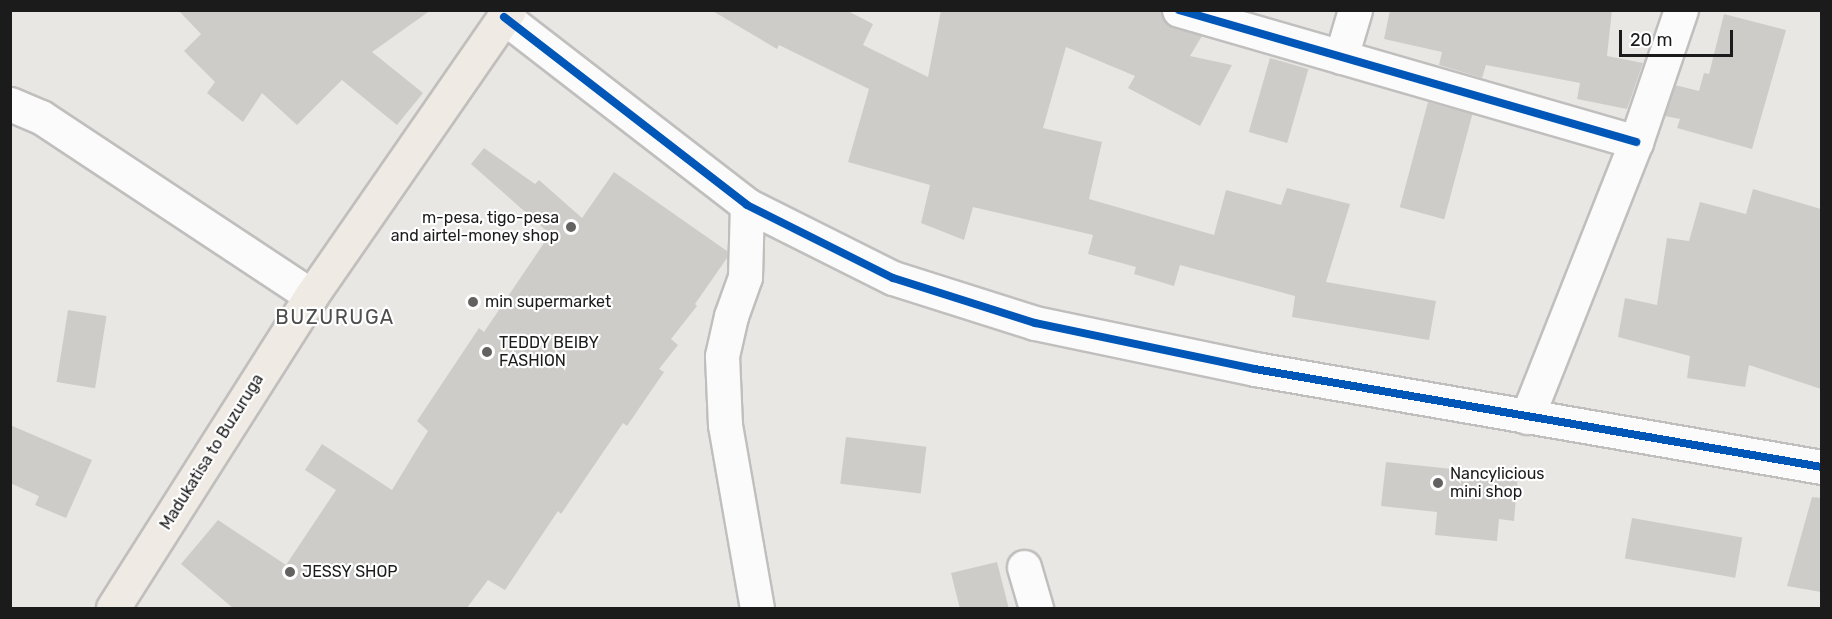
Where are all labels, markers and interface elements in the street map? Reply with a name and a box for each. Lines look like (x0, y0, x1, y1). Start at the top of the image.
scale bar (1622, 18, 1736, 56)
text: 20 m (1630, 29, 1672, 51)
place label: m-pesa, tigo-pesa and airtel-money shop (390, 208, 559, 246)
marker: m-pesa, tigo-pesa and airtel-money shop (564, 220, 578, 234)
place label: min supermarket (485, 292, 611, 312)
marker: min supermarket (466, 295, 480, 309)
district label: BUZURUGA (275, 305, 395, 329)
place label: TEDDY BEIBY FASHION (499, 333, 599, 371)
marker: TEDDY BEIBY FASHION (480, 345, 494, 359)
street label: Madukatisa to Buzuruga (156, 371, 268, 533)
place label: Nancylicious mini shop (1450, 464, 1545, 502)
marker: Nancylicious mini shop (1431, 476, 1445, 490)
place label: JESSY SHOP (302, 562, 398, 582)
marker: JESSY SHOP (283, 565, 297, 579)

